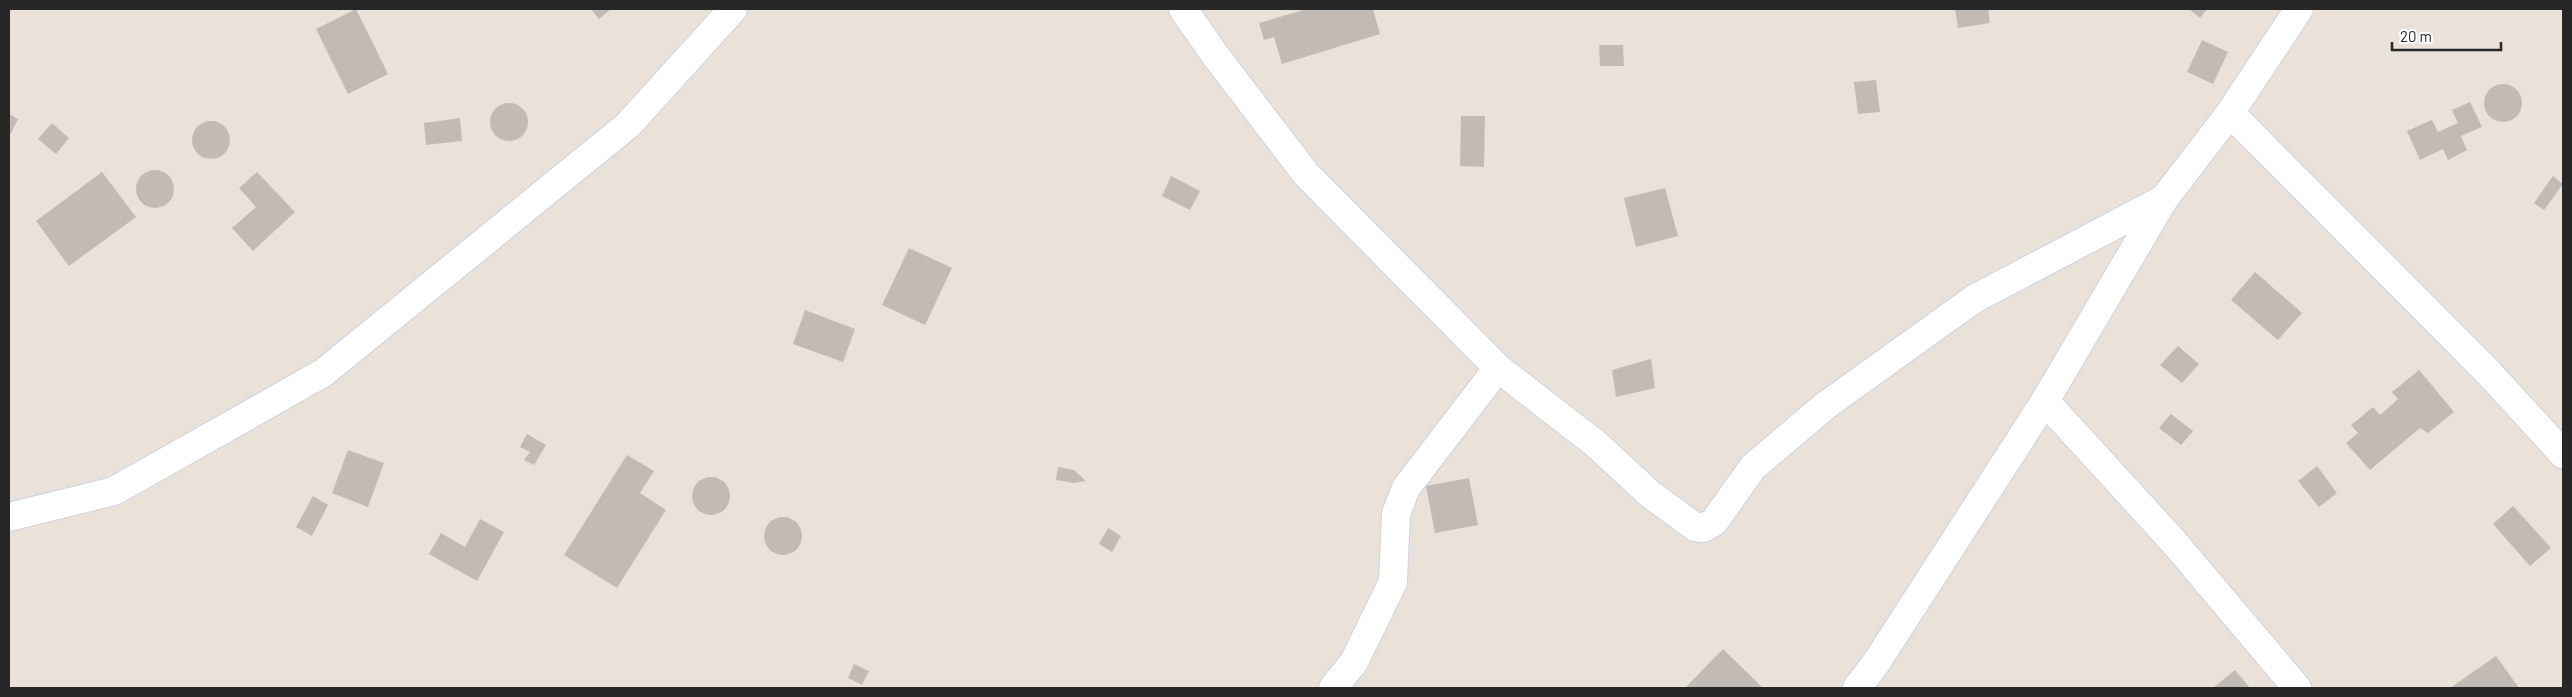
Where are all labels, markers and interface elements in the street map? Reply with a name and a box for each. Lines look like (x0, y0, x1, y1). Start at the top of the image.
scale bar (2392, 20, 2501, 52)
text: 20 m (2400, 27, 2432, 45)

